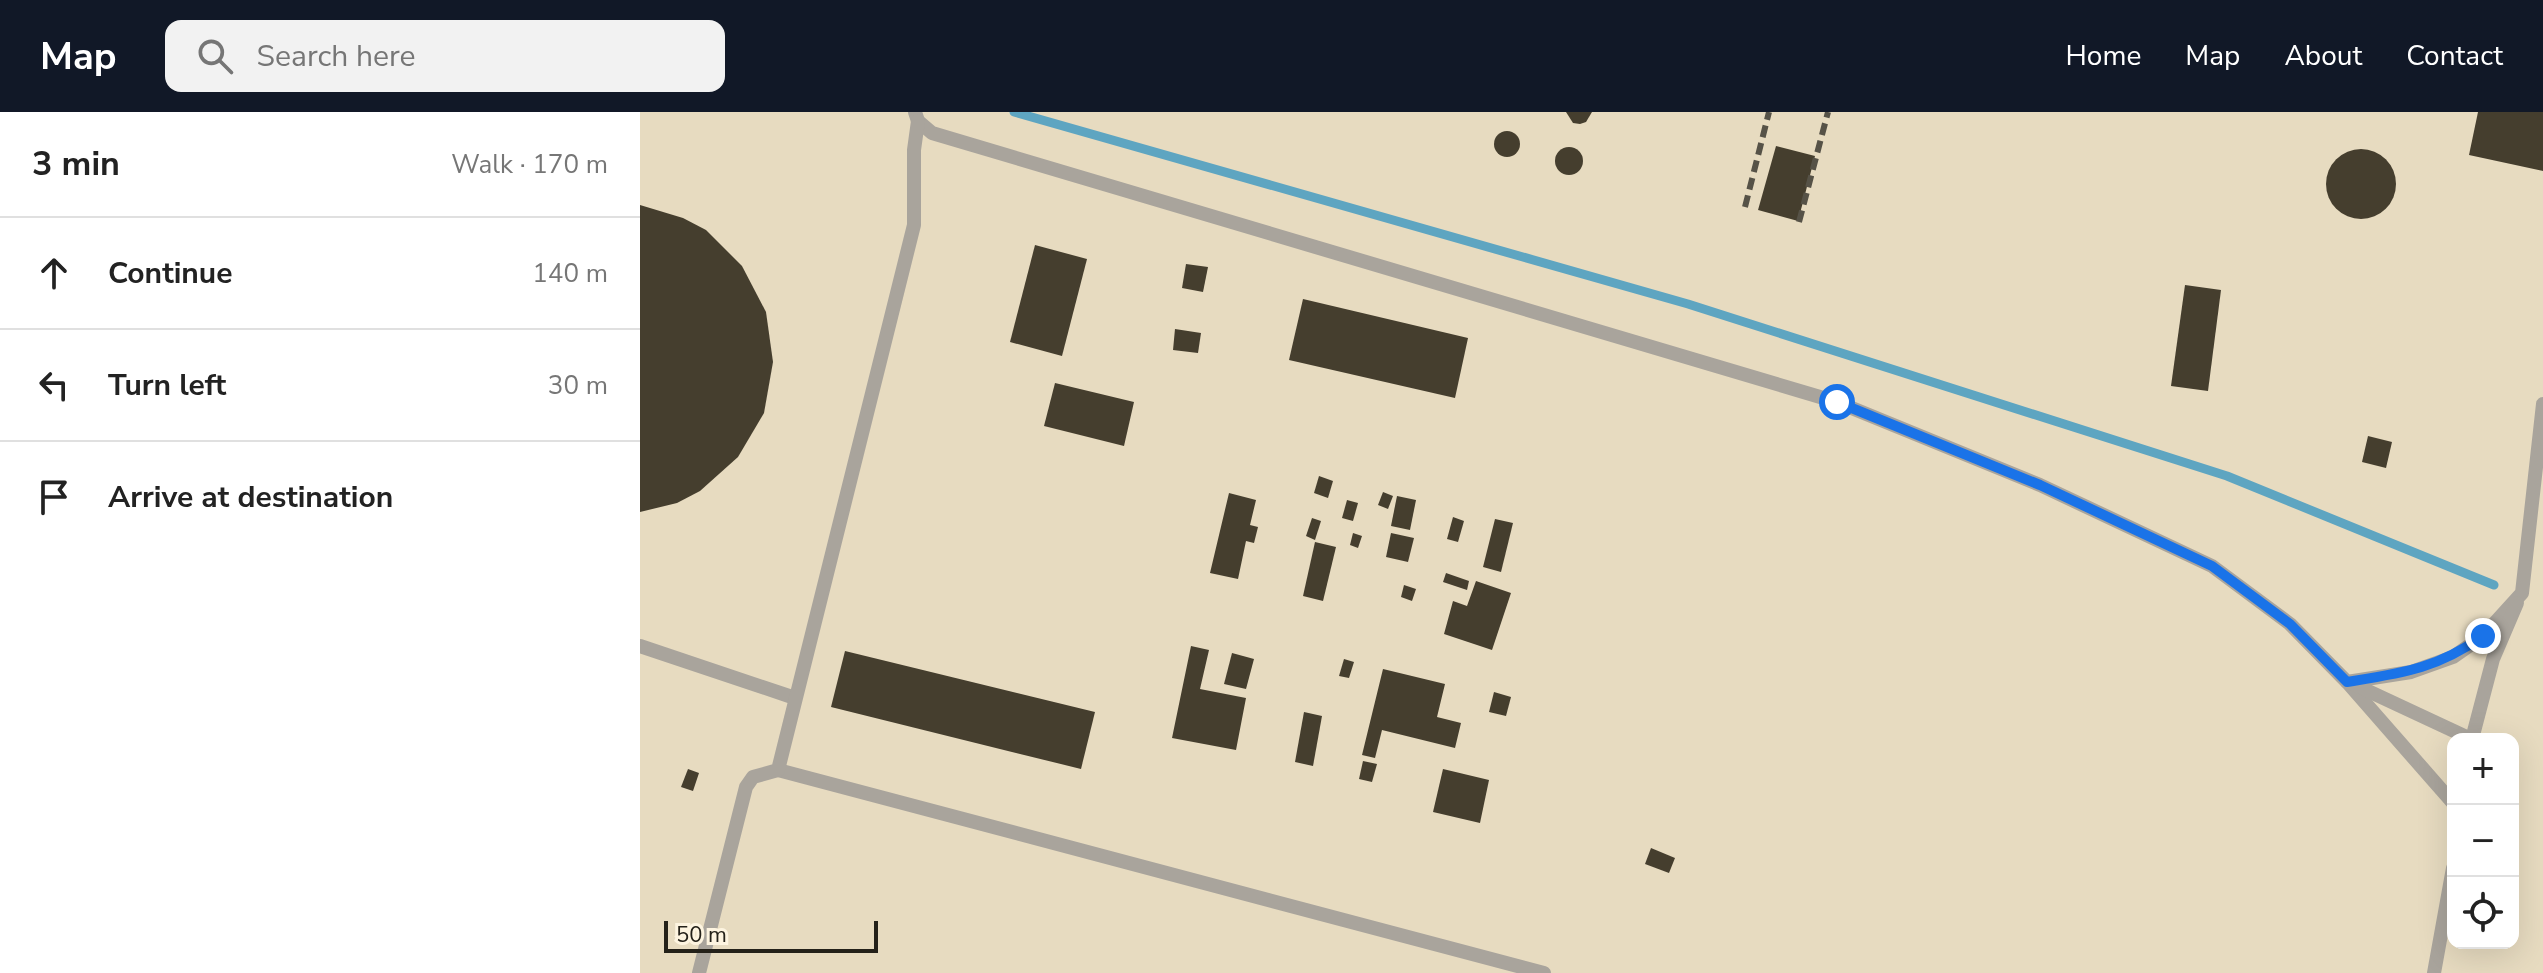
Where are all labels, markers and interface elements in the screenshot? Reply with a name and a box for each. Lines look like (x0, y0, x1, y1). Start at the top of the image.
search box (165, 20, 725, 92)
text: Map (40, 31, 117, 82)
icon: search (193, 34, 237, 78)
text: Search here (257, 36, 416, 77)
text: Home (2066, 37, 2141, 75)
text: Map (2185, 37, 2240, 75)
text: About (2284, 37, 2362, 75)
text: Contact (2406, 37, 2503, 75)
text: 3 min (32, 141, 120, 187)
text: Walk · 170 m (451, 147, 608, 182)
icon: ahead (32, 251, 76, 295)
text: Continue (108, 253, 233, 294)
text: 140 m (532, 256, 608, 291)
icon: left (32, 363, 76, 407)
text: Turn left (108, 365, 226, 406)
text: 30 m (548, 368, 608, 403)
route start (1819, 384, 1855, 420)
icon: arrive (32, 475, 76, 519)
text: Arrive at destination (108, 477, 393, 518)
route end (2465, 618, 2501, 654)
map controls (2447, 733, 2519, 949)
button: + (2447, 733, 2519, 805)
button: − (2447, 805, 2519, 877)
button: locate (2447, 877, 2519, 949)
scale bar (664, 917, 878, 953)
text: 50 m (676, 920, 727, 950)

